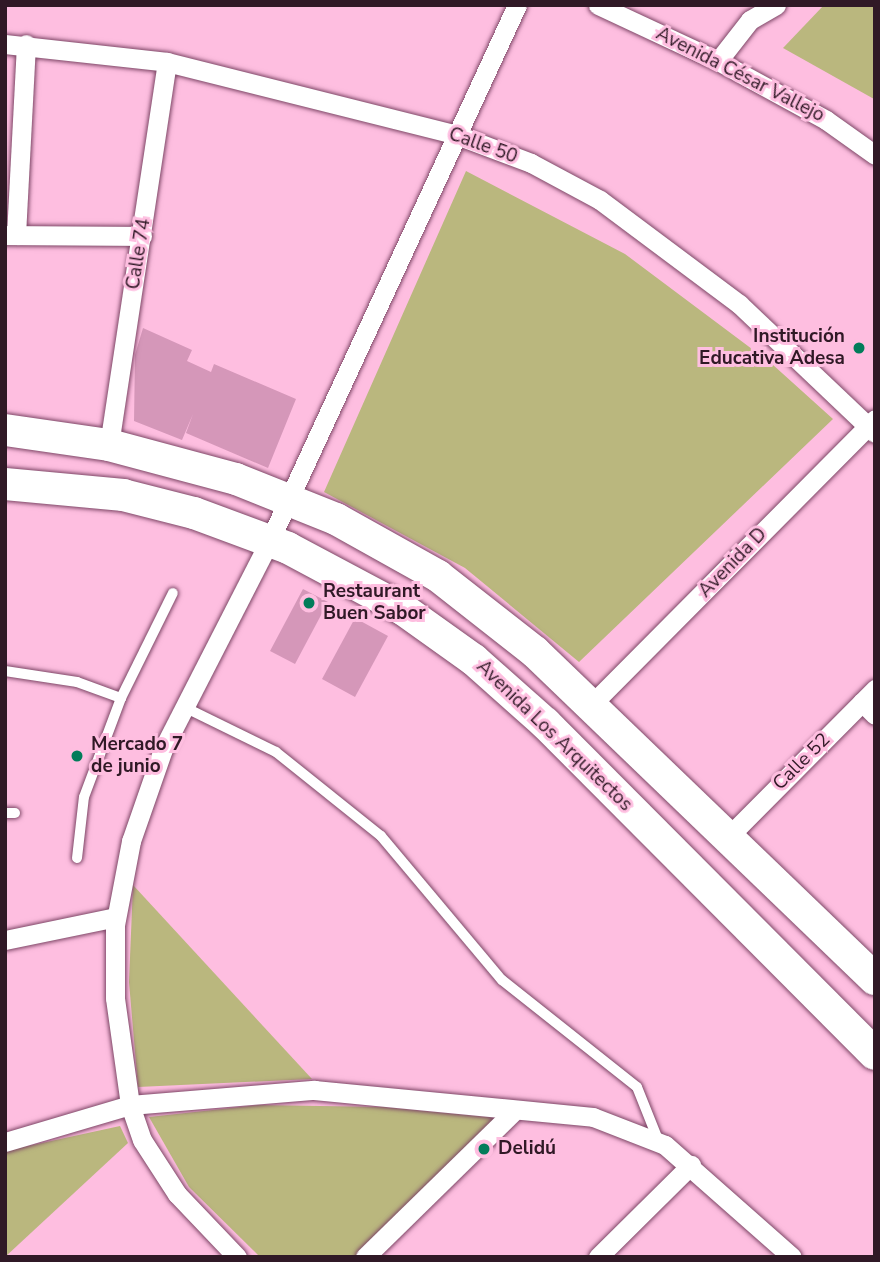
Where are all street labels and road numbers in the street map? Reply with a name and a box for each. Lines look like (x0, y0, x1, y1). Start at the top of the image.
street label: Avenida César Vallejo (652, 23, 828, 127)
street label: Calle 50 (446, 123, 520, 169)
street label: Calle 74 (122, 217, 156, 291)
street label: Avenida D (694, 523, 772, 603)
street label: Avenida Los Arquitectos (471, 656, 637, 816)
street label: Calle 52 (769, 729, 835, 795)

